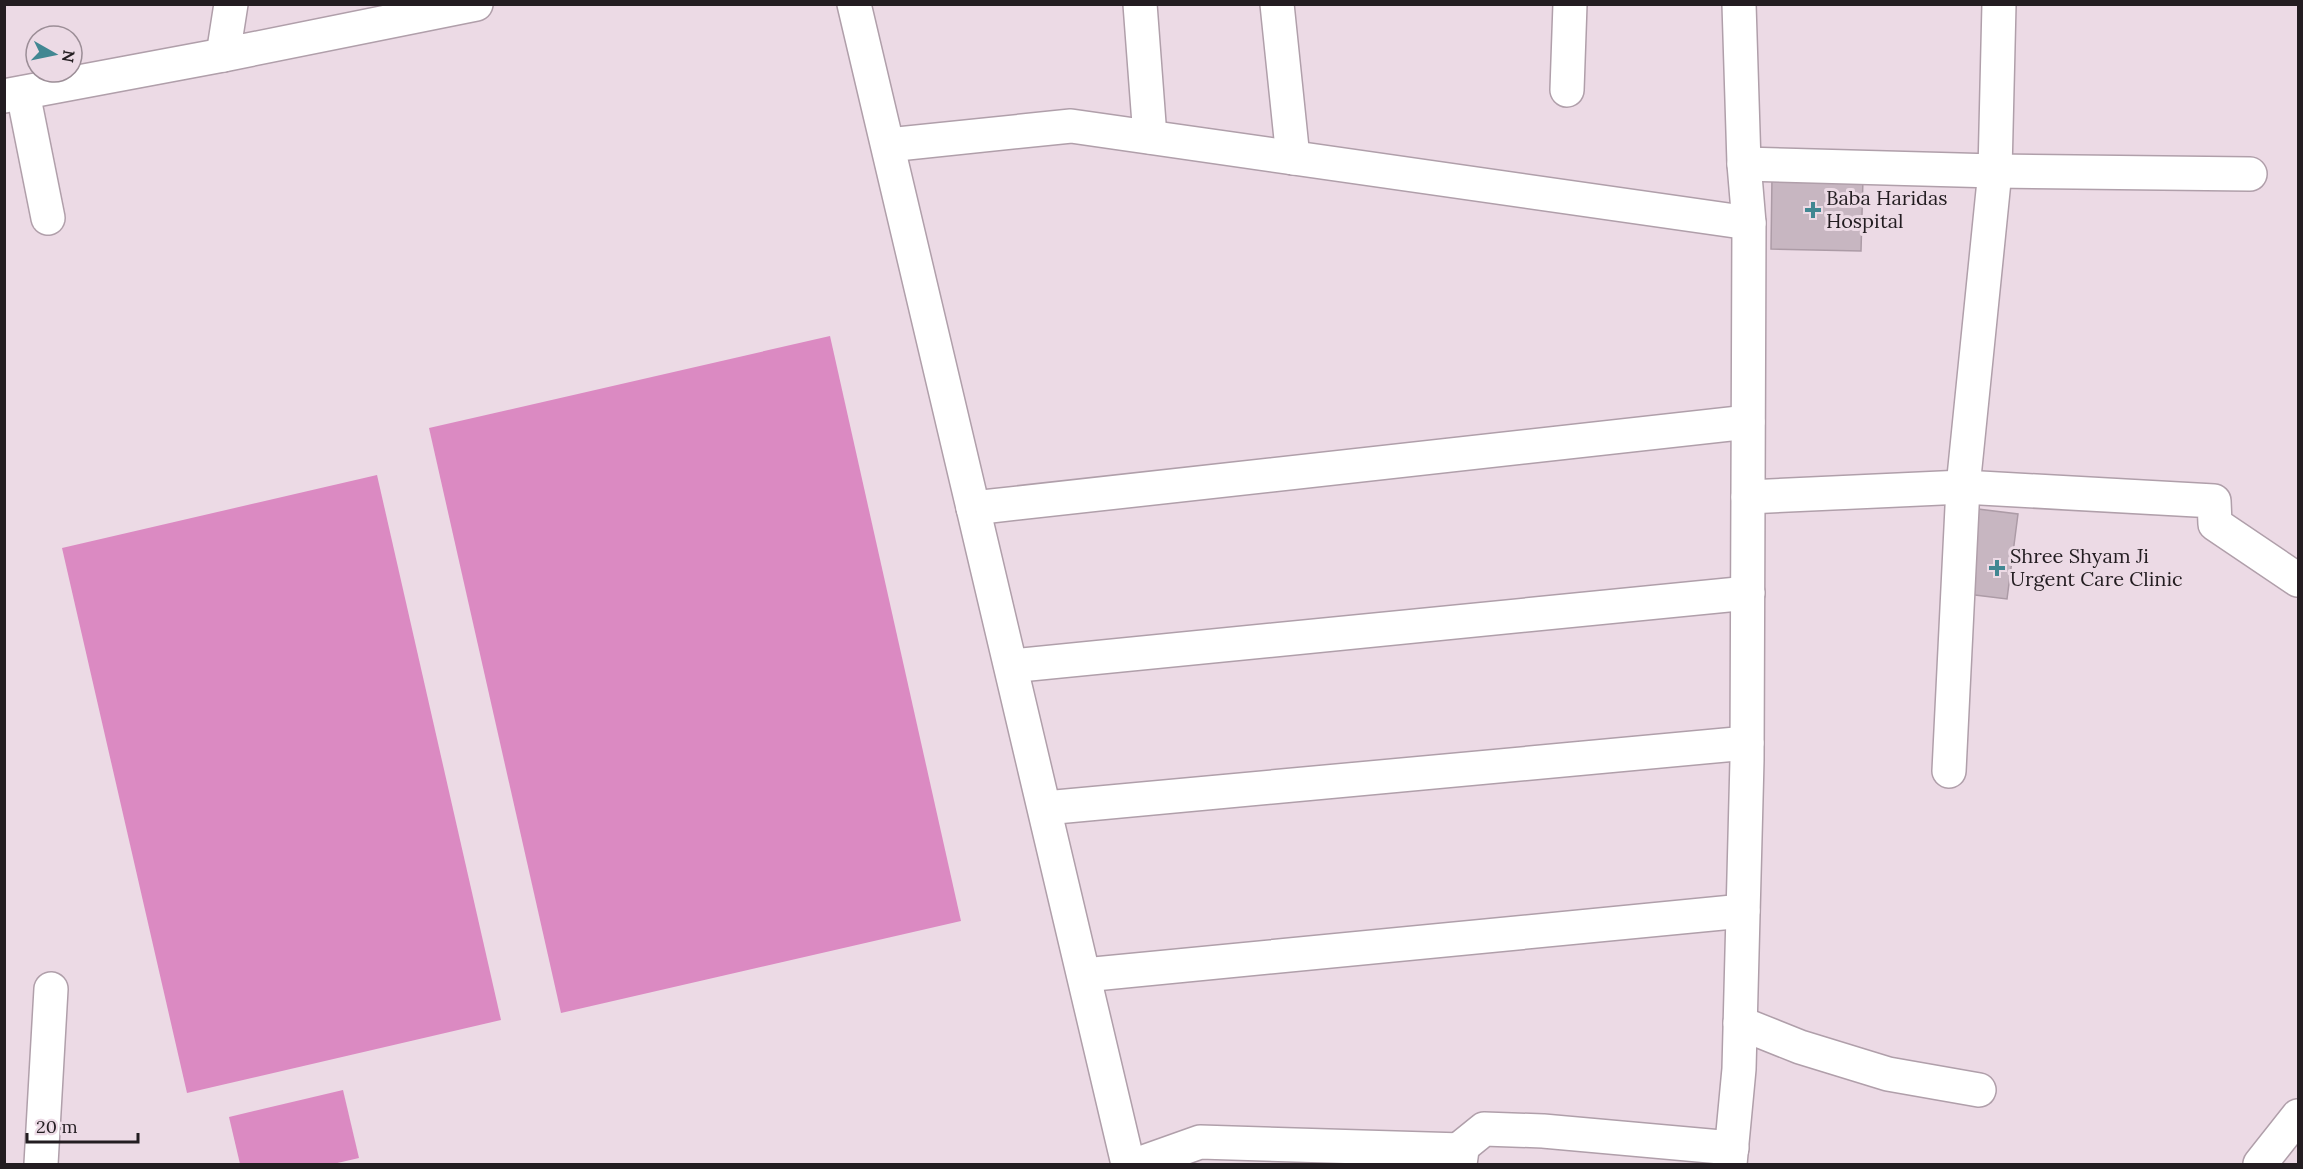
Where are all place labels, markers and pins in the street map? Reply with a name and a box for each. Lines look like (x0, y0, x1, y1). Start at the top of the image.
place label: Baba Haridas Hospital (1826, 185, 1948, 233)
marker: Baba Haridas Hospital (1804, 201, 1822, 219)
place label: Shree Shyam Ji Urgent Care Clinic (2010, 543, 2183, 591)
marker: Shree Shyam Ji Urgent Care Clinic (1988, 559, 2006, 577)

